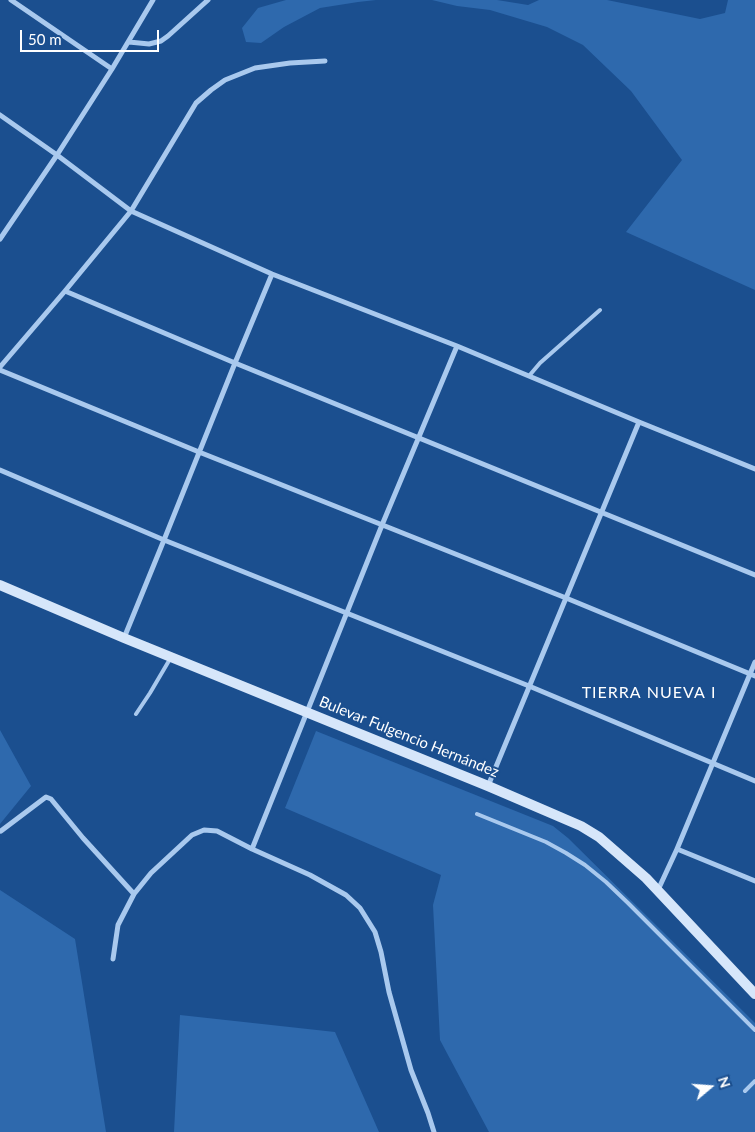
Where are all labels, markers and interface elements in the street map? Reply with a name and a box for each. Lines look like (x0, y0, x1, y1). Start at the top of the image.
scale bar (22, 20, 161, 52)
text: 50 m (28, 30, 62, 48)
district label: TIERRA NUEVA I (580, 683, 718, 703)
street label: Bulevar Fulgencio Hernández (316, 693, 502, 781)
north arrow (685, 1062, 735, 1112)
text: N (715, 1074, 734, 1090)

